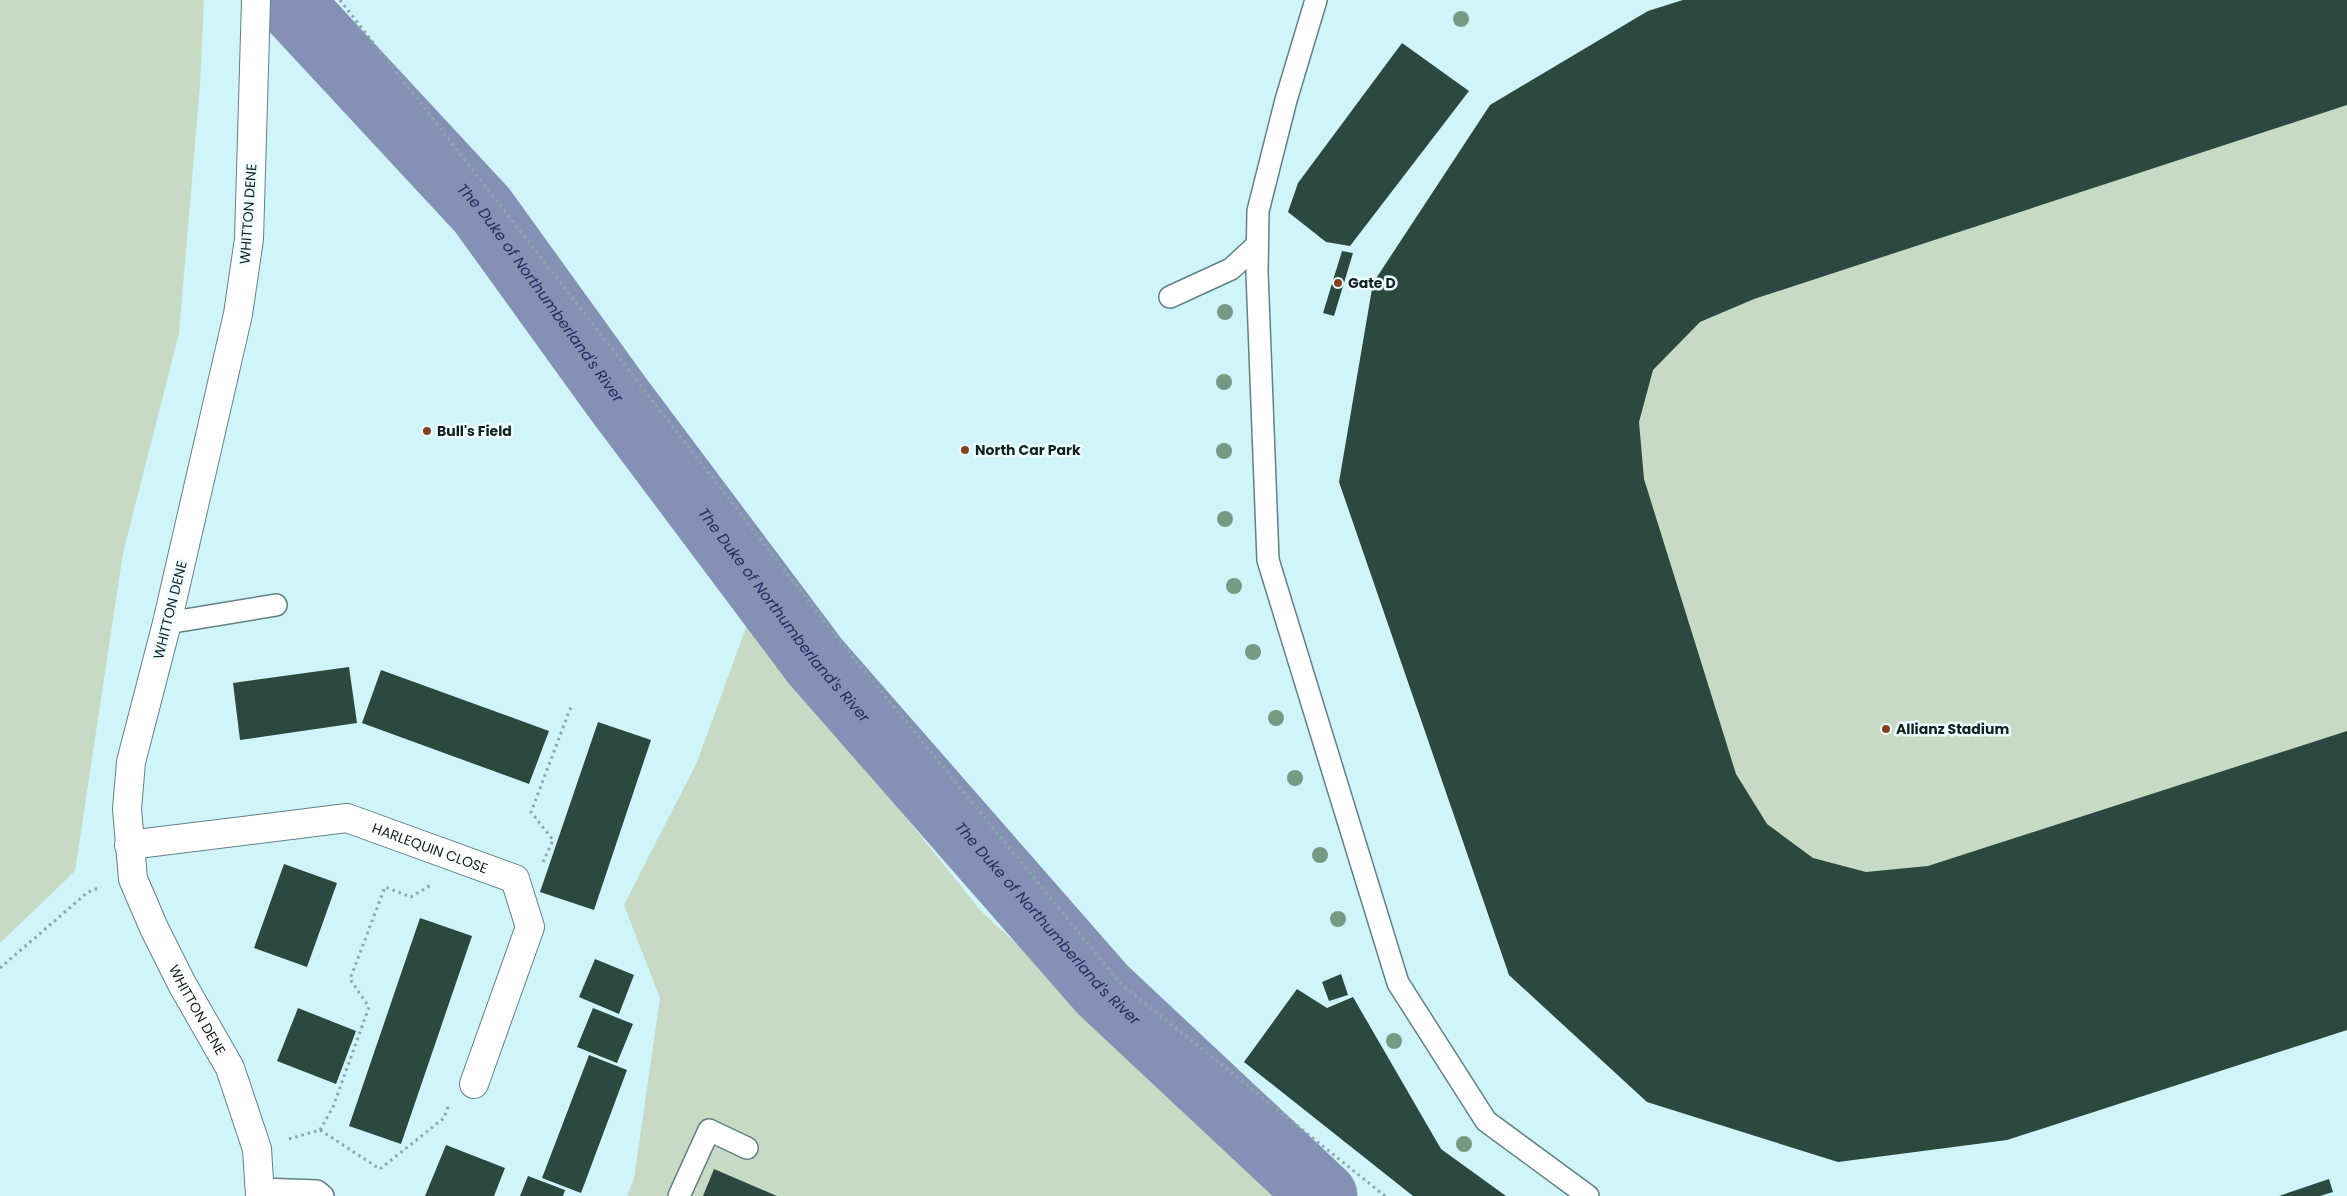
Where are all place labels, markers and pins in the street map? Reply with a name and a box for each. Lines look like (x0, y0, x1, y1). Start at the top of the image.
place label: Gate D (1348, 273, 1396, 293)
marker: Gate D (1332, 277, 1344, 289)
place label: Bull's Field (437, 421, 512, 441)
marker: Bull's Field (421, 425, 433, 437)
place label: North Car Park (975, 440, 1081, 460)
marker: North Car Park (959, 444, 971, 456)
place label: Allianz Stadium (1896, 719, 2009, 739)
marker: Allianz Stadium (1880, 723, 1892, 735)

